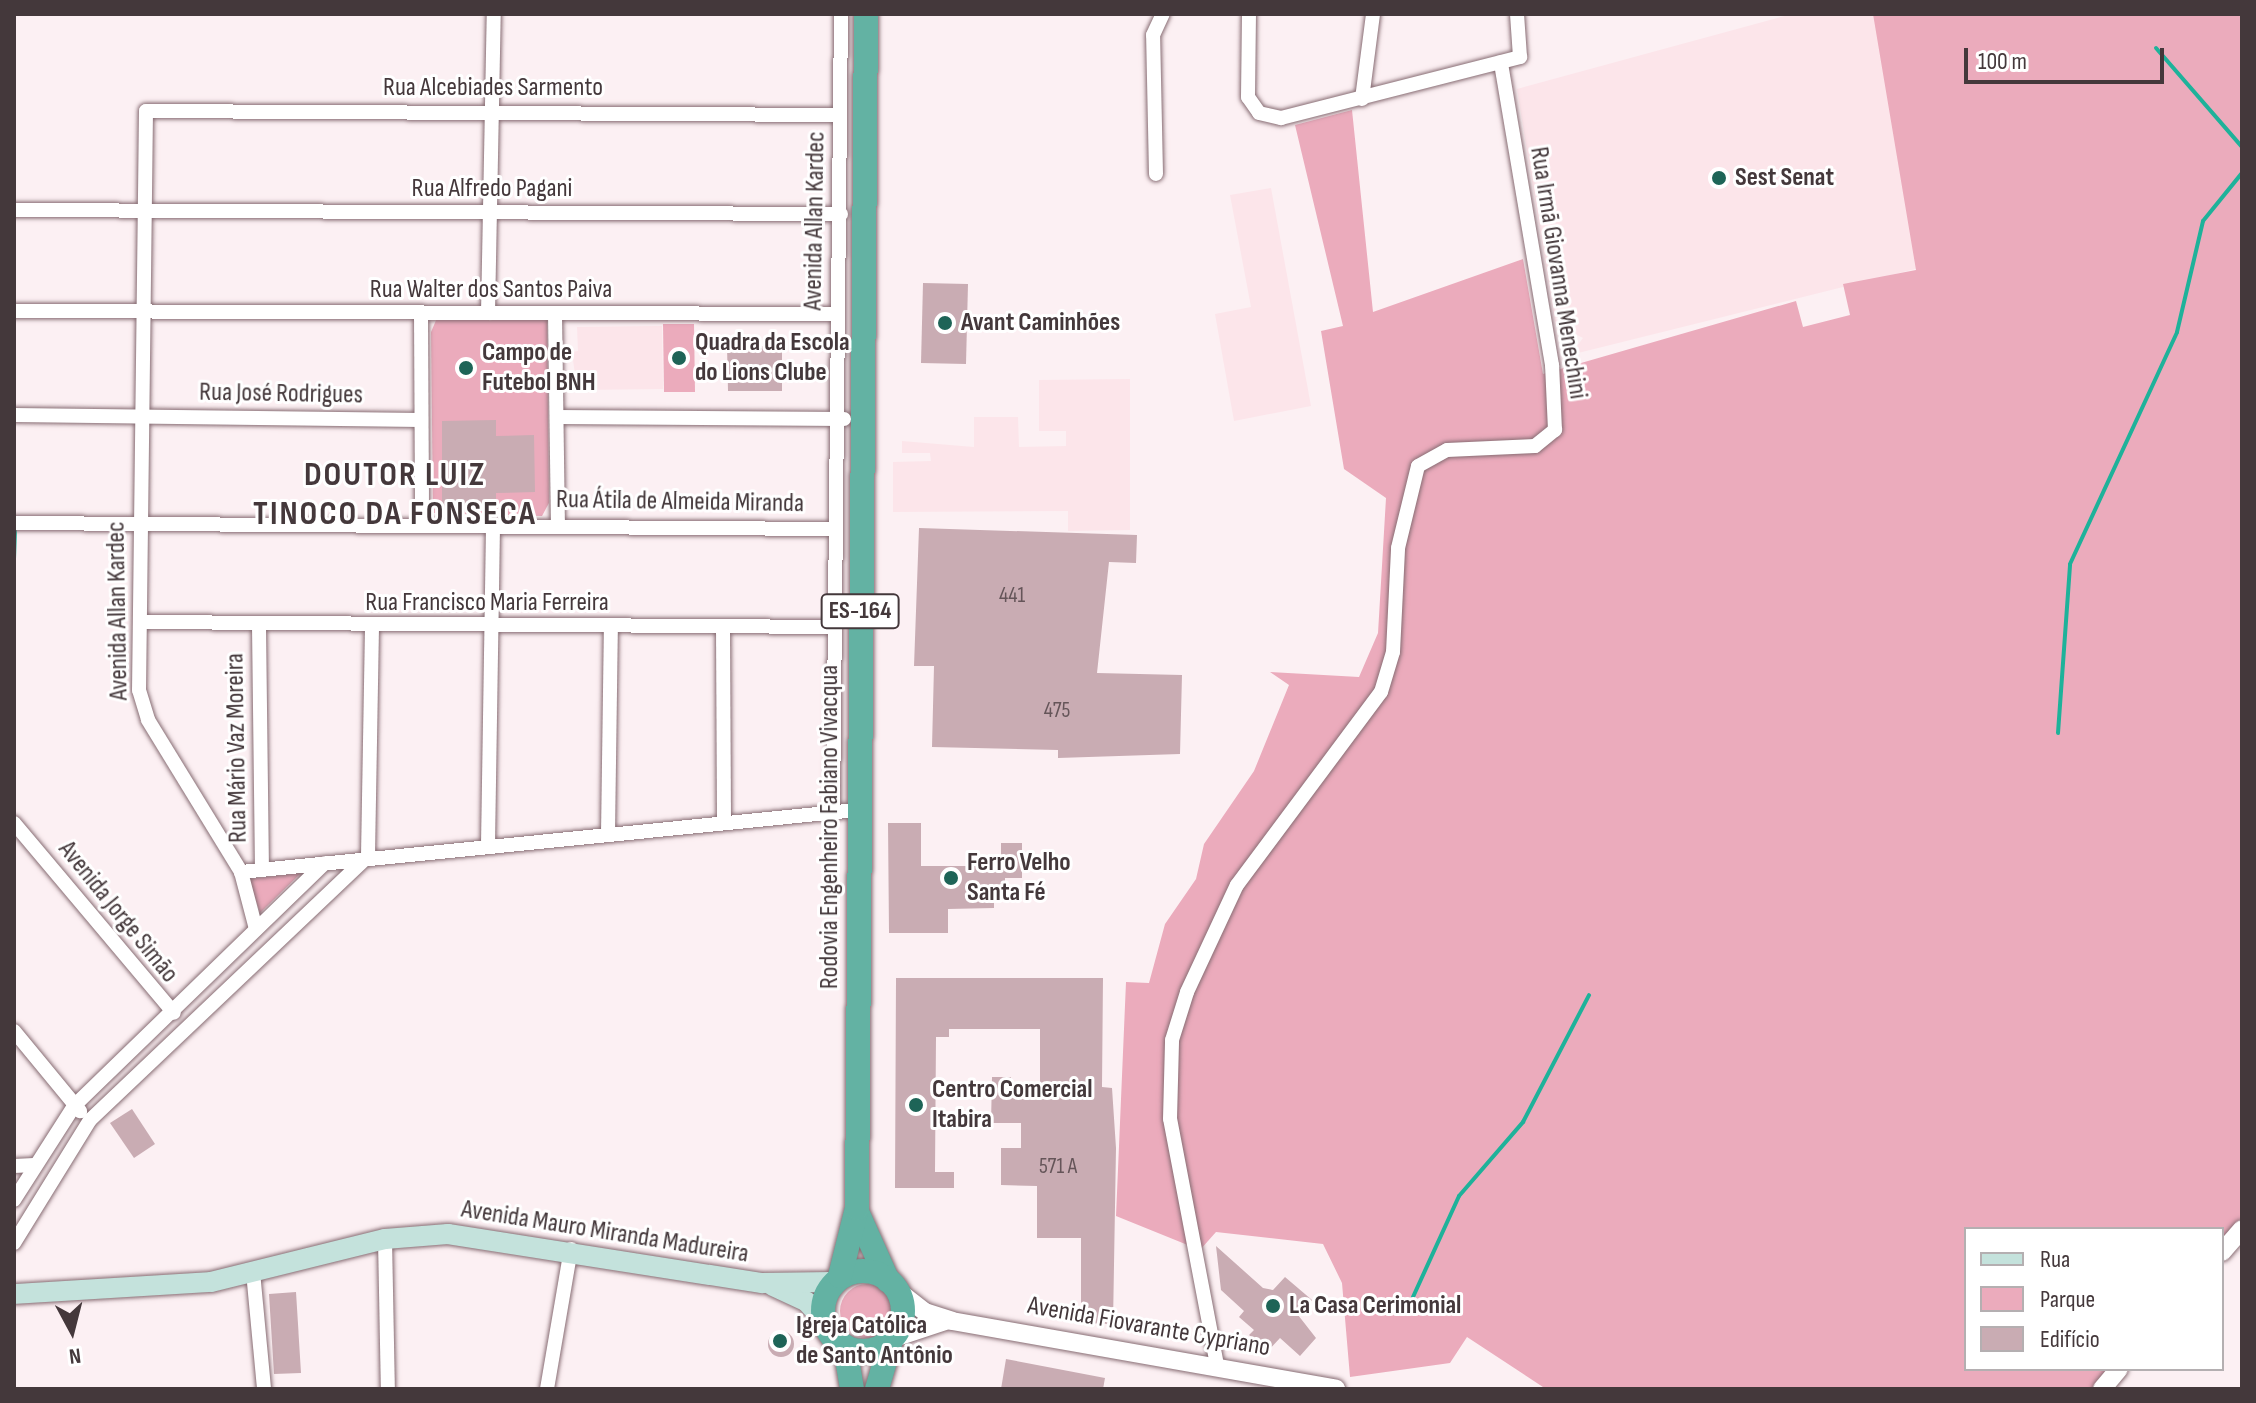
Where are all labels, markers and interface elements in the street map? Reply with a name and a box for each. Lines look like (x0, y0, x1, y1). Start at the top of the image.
scale bar (1968, 32, 2168, 82)
text: 100 m (1978, 47, 2027, 76)
street label: Rua Alcebiades Sarmento (383, 72, 603, 104)
street label: Avenida Allan Kardec (798, 131, 832, 311)
street label: Rua Irmã Giovanna Menechini (1523, 145, 1593, 401)
place label: Sest Senat (1735, 162, 1834, 194)
marker: Sest Senat (1710, 169, 1728, 187)
street label: Rua Alfredo Pagani (412, 173, 572, 205)
street label: Rua Walter dos Santos Paiva (370, 274, 612, 306)
place label: Avant Caminhões (961, 307, 1120, 339)
marker: Avant Caminhões (936, 314, 954, 332)
place label: Quadra da Escola do Lions Clube (695, 327, 850, 388)
place label: Campo de Futebol BNH (482, 337, 596, 398)
marker: Quadra da Escola do Lions Clube (670, 349, 688, 367)
marker: Campo de Futebol BNH (457, 359, 475, 377)
street label: Rua José Rodrigues (199, 377, 363, 411)
district label: DOUTOR LUIZ TINOCO DA FONSECA (253, 454, 537, 534)
street label: Rua Átila de Almeida Miranda (556, 484, 804, 520)
street label: Avenida Allan Kardec (101, 521, 135, 701)
house number: 441 (999, 583, 1025, 609)
street label: Rua Francisco Maria Ferreira (365, 587, 609, 619)
road number: ES-164 (820, 591, 900, 631)
street label: Rua Mário Vaz Moreira (220, 653, 254, 843)
street label: Rodovia Engenheiro Fabiano Vivacqua (814, 665, 846, 989)
house number: 475 (1044, 698, 1070, 724)
street label: Avenida Jorge Simão (51, 835, 185, 989)
place label: Ferro Velho Santa Fé (967, 847, 1071, 908)
marker: Ferro Velho Santa Fé (942, 869, 960, 887)
place label: Centro Comercial Itabira (932, 1074, 1092, 1136)
marker: Centro Comercial Itabira (907, 1096, 925, 1114)
house number: 571 A (1039, 1154, 1077, 1180)
street label: Avenida Mauro Miranda Madureira (459, 1194, 751, 1270)
legend (1964, 1227, 2224, 1371)
text: Rua (2040, 1245, 2070, 1274)
text: Parque (2040, 1285, 2095, 1314)
street label: Avenida Fiovarante Cypriano (1025, 1290, 1273, 1364)
place label: La Casa Cerimonial (1289, 1290, 1461, 1322)
north arrow (32, 1291, 112, 1371)
marker: La Casa Cerimonial (1264, 1297, 1282, 1315)
place label: Igreja Católica de Santo Antônio (796, 1310, 953, 1372)
text: Edifício (2040, 1325, 2100, 1354)
marker: Igreja Católica de Santo Antônio (771, 1332, 789, 1350)
text: N (68, 1341, 82, 1369)

